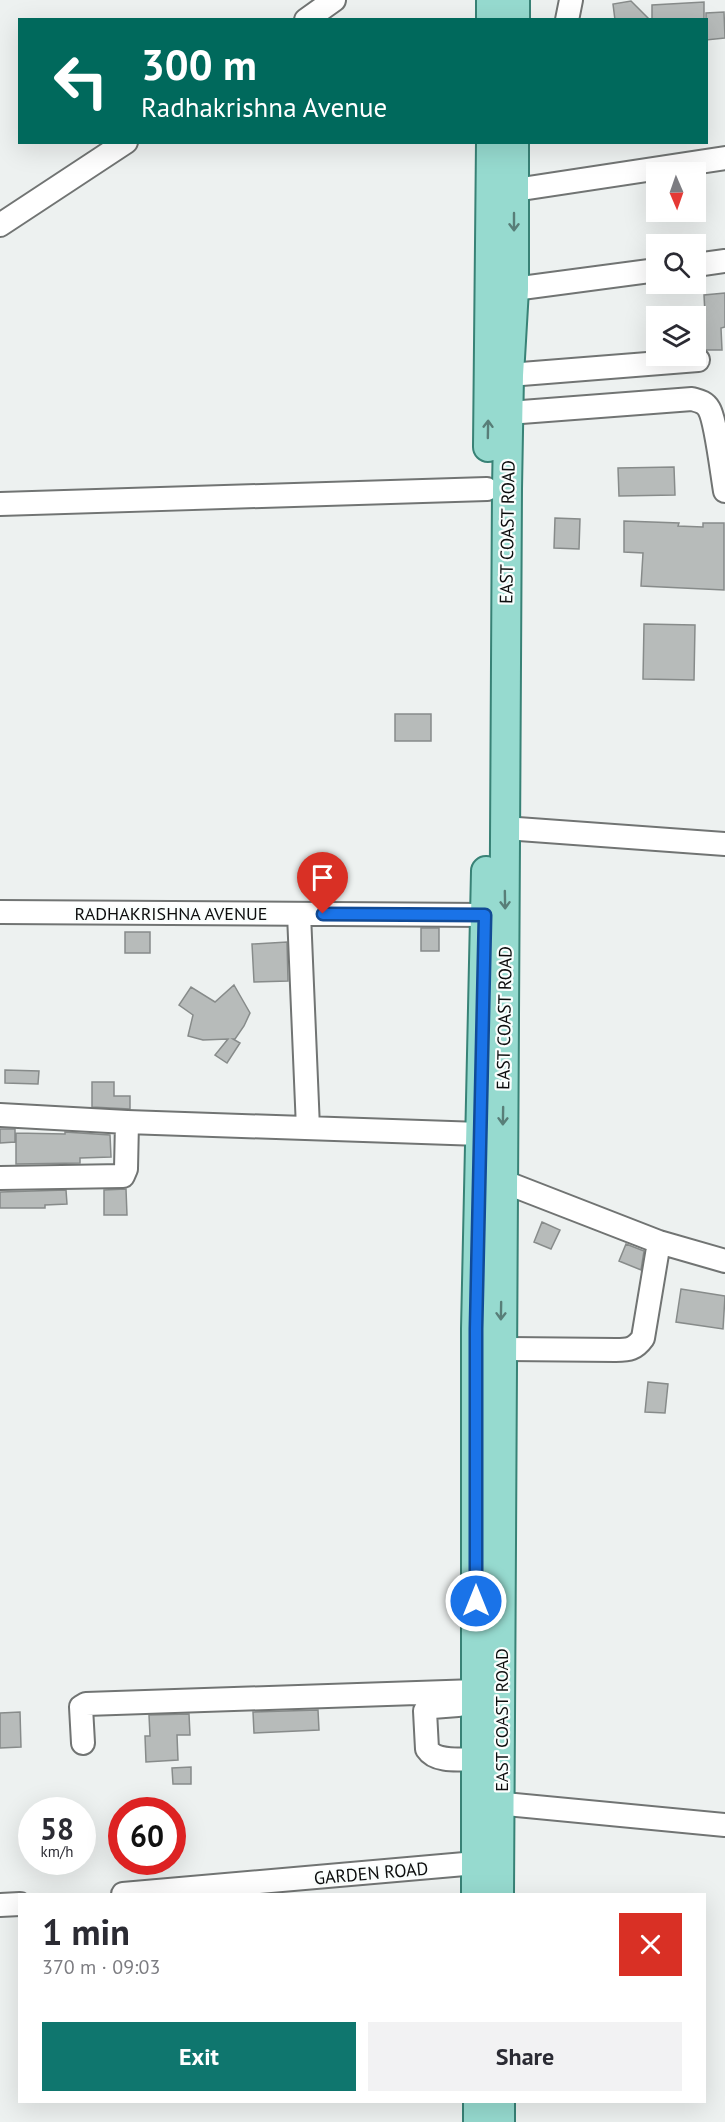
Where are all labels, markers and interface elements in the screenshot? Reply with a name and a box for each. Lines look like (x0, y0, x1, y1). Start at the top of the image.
text: 300 m (141, 37, 257, 92)
icon: left (42, 42, 120, 120)
text: Radhakrishna Avenue (141, 90, 387, 124)
north arrow (646, 162, 706, 222)
map controls (646, 162, 706, 366)
one-way arrow (508, 211, 520, 231)
button: search (646, 234, 706, 294)
button: layers (646, 306, 706, 366)
one-way arrow (482, 420, 494, 440)
street label: EAST COAST ROAD (494, 460, 520, 604)
pin (297, 852, 348, 914)
icon: arrive (306, 861, 339, 894)
one-way arrow (500, 889, 511, 909)
street label: RADHAKRISHNA AVENUE (75, 902, 267, 925)
street label: EAST COAST ROAD (491, 946, 517, 1090)
one-way arrow (497, 1105, 509, 1125)
one-way arrow (495, 1300, 507, 1320)
position arrow (444, 1569, 508, 1633)
street label: EAST COAST ROAD (490, 1648, 513, 1792)
speed limit sign: 60 (108, 1797, 186, 1875)
text: 58 (40, 1809, 74, 1848)
text: km/h (41, 1842, 73, 1861)
street label: GARDEN ROAD (313, 1857, 429, 1889)
text: 1 min (42, 1908, 130, 1955)
button: close (619, 1913, 682, 1976)
text: 370 m · 09:03 (42, 1954, 160, 1980)
button: Exit (42, 2022, 356, 2091)
button: Share (368, 2022, 682, 2091)

